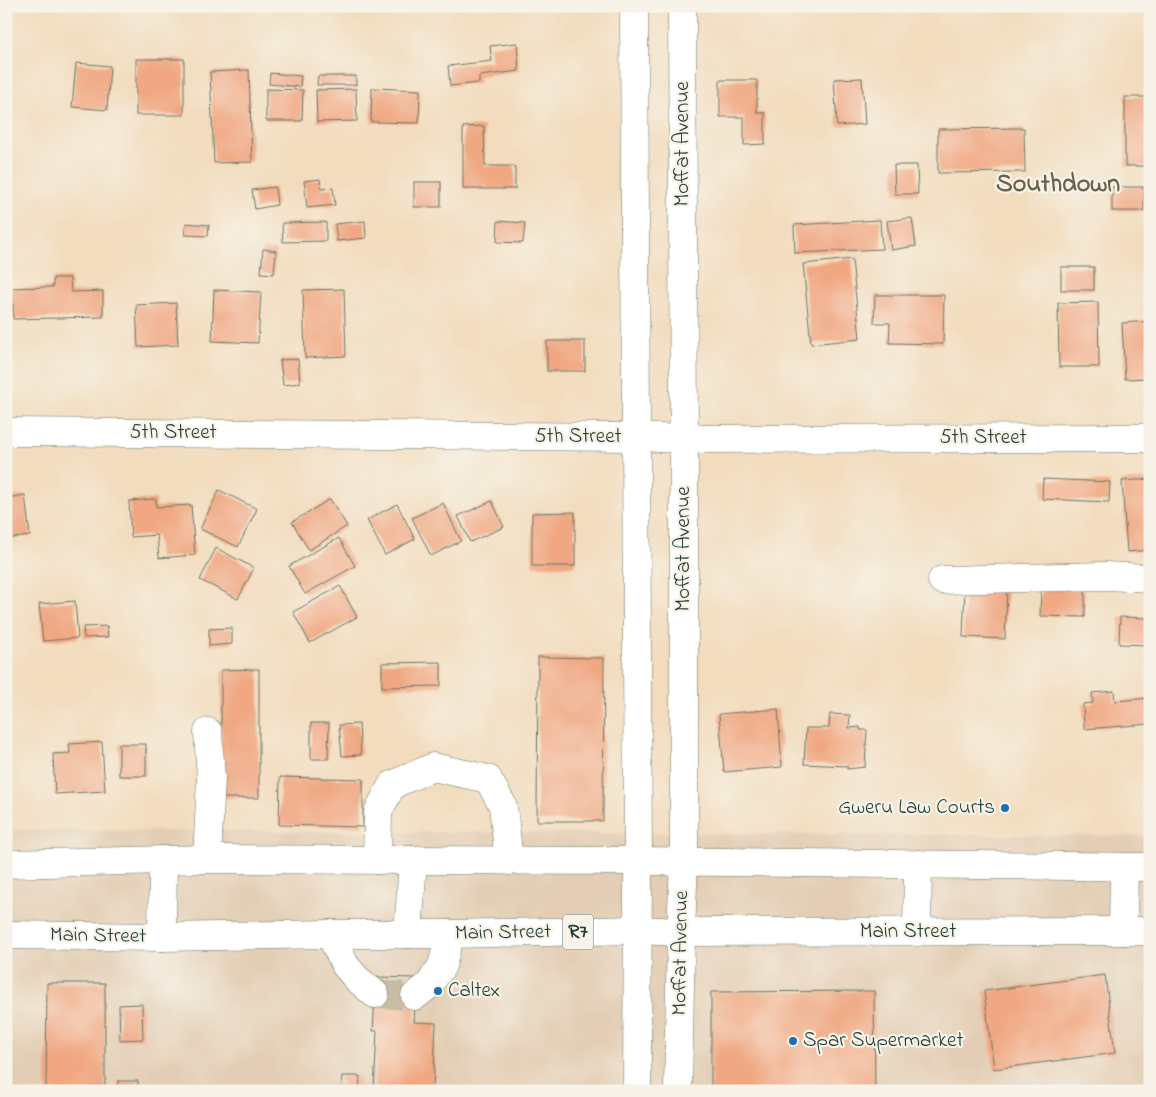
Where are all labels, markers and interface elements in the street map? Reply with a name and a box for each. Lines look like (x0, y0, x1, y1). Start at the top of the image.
street label: Moffat Avenue (668, 81, 698, 207)
district label: Southdown (996, 166, 1120, 204)
street label: 5th Street (129, 418, 217, 448)
street label: 5th Street (534, 422, 622, 452)
street label: 5th Street (939, 423, 1027, 453)
street label: Moffat Avenue (669, 486, 699, 612)
place label: Gweru Law Courts (838, 793, 995, 823)
marker: Gweru Law Courts (999, 802, 1011, 814)
street label: Moffat Avenue (665, 890, 697, 1016)
road number: R7 (563, 914, 593, 950)
street label: Main Street (455, 917, 551, 949)
street label: Main Street (860, 917, 956, 947)
street label: Main Street (50, 920, 146, 952)
place label: Caltex (448, 976, 500, 1006)
marker: Caltex (432, 985, 444, 997)
place label: Spar Supermarket (803, 1026, 964, 1056)
marker: Spar Supermarket (787, 1035, 799, 1047)

